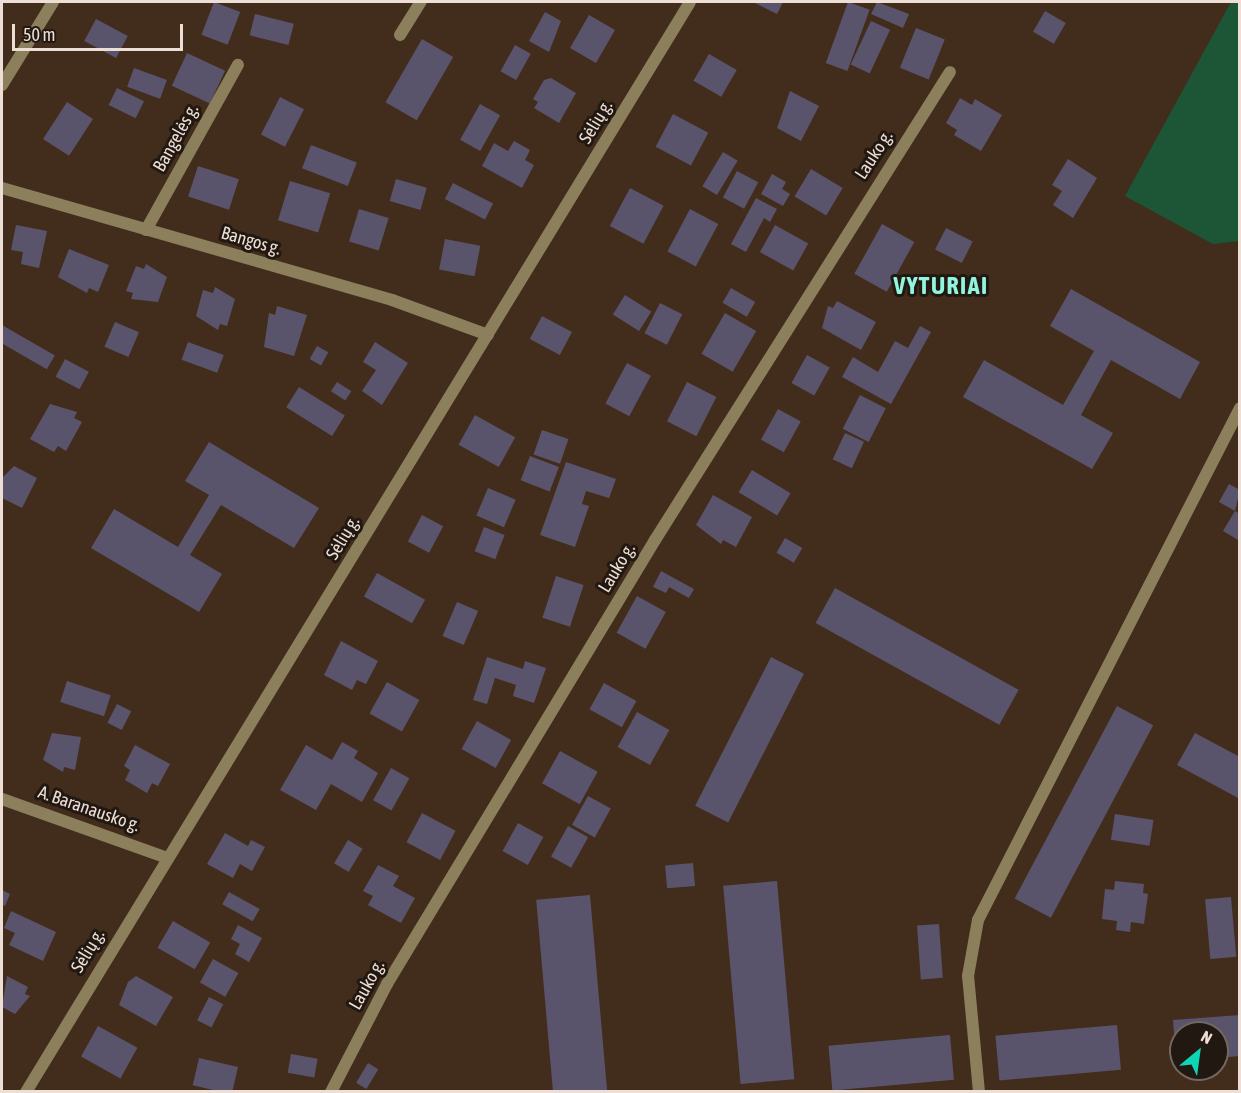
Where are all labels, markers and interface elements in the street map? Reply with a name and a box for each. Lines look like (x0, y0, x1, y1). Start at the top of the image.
scale bar (15, 12, 186, 50)
text: 50 m (23, 24, 55, 45)
street label: Sėlių g. (575, 96, 617, 148)
street label: Bangelės g. (149, 101, 203, 175)
street label: Lauko g. (850, 127, 898, 183)
street label: Bangos g. (219, 222, 283, 260)
district label: VYTURIAI (893, 272, 989, 300)
street label: Sėlių g. (322, 512, 364, 564)
street label: Lauko g. (594, 540, 640, 596)
street label: A. Baranausko g. (35, 781, 143, 837)
street label: Sėlių g. (67, 925, 109, 977)
street label: Lauko g. (345, 956, 389, 1014)
north arrow (1169, 1021, 1229, 1081)
text: N (1198, 1027, 1215, 1047)

